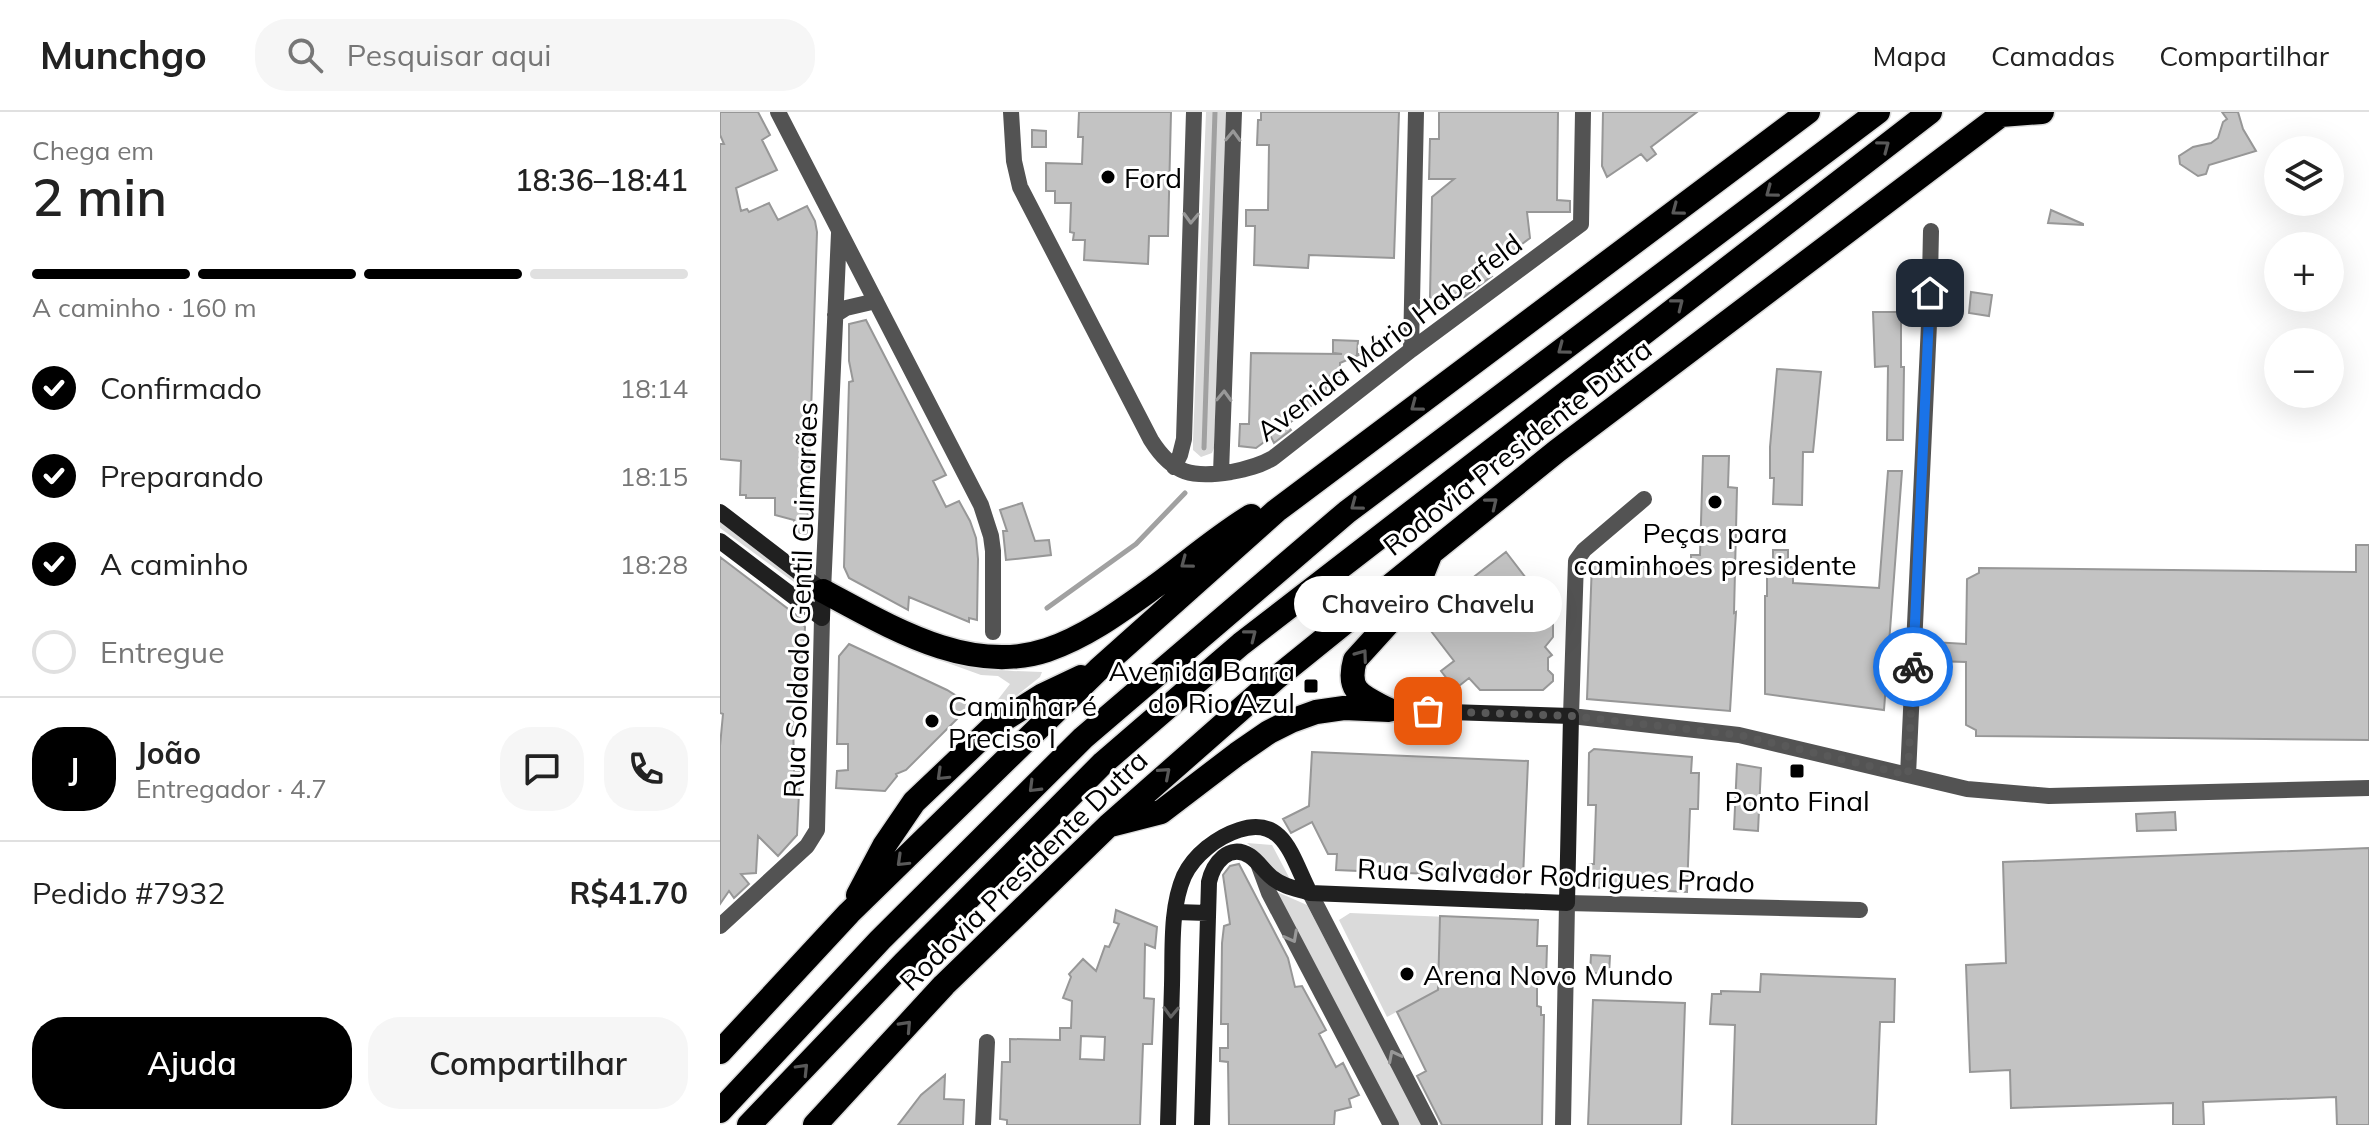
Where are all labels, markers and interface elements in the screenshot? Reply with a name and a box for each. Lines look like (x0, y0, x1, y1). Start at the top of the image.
search box (255, 19, 815, 91)
text: Munchgo (40, 31, 207, 79)
icon: search (283, 33, 327, 77)
text: Pesquisar aqui (347, 36, 551, 74)
text: Mapa (1872, 38, 1947, 73)
text: Camadas (1991, 38, 2115, 73)
text: Compartilhar (2159, 38, 2329, 73)
one-way arrow (1225, 129, 1242, 142)
text: Chega em (32, 134, 154, 167)
map controls (2264, 136, 2344, 408)
button: layers (2264, 136, 2344, 216)
one-way arrow (1876, 142, 1890, 156)
place label: Ford (1124, 160, 1182, 195)
text: 18:36–18:41 (515, 161, 688, 199)
text: 2 min (32, 164, 167, 229)
marker: Ford (1099, 168, 1117, 186)
one-way arrow (1765, 183, 1780, 197)
one-way arrow (1672, 200, 1686, 214)
one-way arrow (1182, 212, 1200, 225)
street label: Avenida Mário Haberfeld (1249, 226, 1529, 448)
button: + (2264, 232, 2344, 312)
pin (1896, 259, 1964, 327)
icon: home (1908, 271, 1952, 315)
text: A caminho · 160 m (32, 291, 257, 324)
one-way arrow (1669, 300, 1684, 314)
button: − (2264, 328, 2344, 408)
street label: Rodovia Presidente Dutra (1376, 331, 1658, 563)
one-way arrow (1558, 339, 1572, 353)
icon: check (32, 366, 76, 410)
text: Confirmado (100, 369, 262, 407)
text: 18:14 (620, 372, 688, 405)
one-way arrow (1216, 389, 1233, 402)
one-way arrow (1410, 396, 1425, 410)
street label: Rua Soldado Gentil Guimarães (776, 401, 824, 799)
icon: check (32, 454, 76, 498)
text: Preparando (100, 457, 264, 495)
text: 18:15 (620, 460, 688, 493)
marker: Peças para caminhoes presidente (1706, 493, 1724, 511)
one-way arrow (1350, 495, 1365, 509)
one-way arrow (1483, 499, 1498, 513)
place label: Peças para caminhoes presidente (1574, 515, 1856, 582)
icon: check (32, 542, 76, 586)
text: A caminho (100, 545, 248, 583)
text: 18:28 (620, 548, 688, 581)
one-way arrow (1180, 554, 1195, 568)
callout: Chaveiro Chavelu (1294, 575, 1562, 631)
text: Chaveiro Chavelu (1321, 587, 1535, 620)
courier (1873, 627, 1953, 707)
one-way arrow (1242, 631, 1257, 645)
text: Entregue (100, 633, 224, 671)
icon: bike (1891, 645, 1935, 689)
one-way arrow (1352, 649, 1366, 664)
place label: Avenida Barra do Rio Azul (1108, 653, 1295, 720)
marker: Avenida Barra do Rio Azul (1302, 677, 1320, 695)
pin (1394, 677, 1462, 745)
place label: Caminhar é Preciso I (948, 688, 1097, 755)
icon: bag (1406, 689, 1450, 733)
marker: Caminhar é Preciso I (923, 712, 941, 730)
button: chat (500, 727, 584, 811)
button: phone (604, 727, 688, 811)
text: João (136, 734, 201, 772)
street label: Rodovia Presidente Dutra (892, 742, 1154, 998)
text: J (69, 750, 79, 788)
marker: Ponto Final (1788, 762, 1806, 780)
one-way arrow (937, 766, 951, 781)
one-way arrow (1156, 768, 1171, 783)
text: Entregador · 4.7 (136, 772, 327, 805)
one-way arrow (1029, 778, 1043, 792)
place label: Ponto Final (1724, 783, 1870, 818)
street label: Rua Salvador Rodrigues Prado (1357, 851, 1755, 899)
one-way arrow (897, 852, 911, 867)
text: Pedido #7932 (32, 874, 225, 912)
text: R$41.70 (570, 874, 688, 912)
one-way arrow (1282, 928, 1297, 943)
place label: Arena Novo Mundo (1423, 957, 1673, 992)
marker: Arena Novo Mundo (1398, 965, 1416, 983)
one-way arrow (1163, 1006, 1180, 1019)
button: Ajuda (32, 1017, 352, 1109)
button: Compartilhar (368, 1017, 688, 1109)
one-way arrow (896, 1021, 910, 1036)
one-way arrow (1388, 1049, 1404, 1064)
one-way arrow (794, 1063, 808, 1078)

